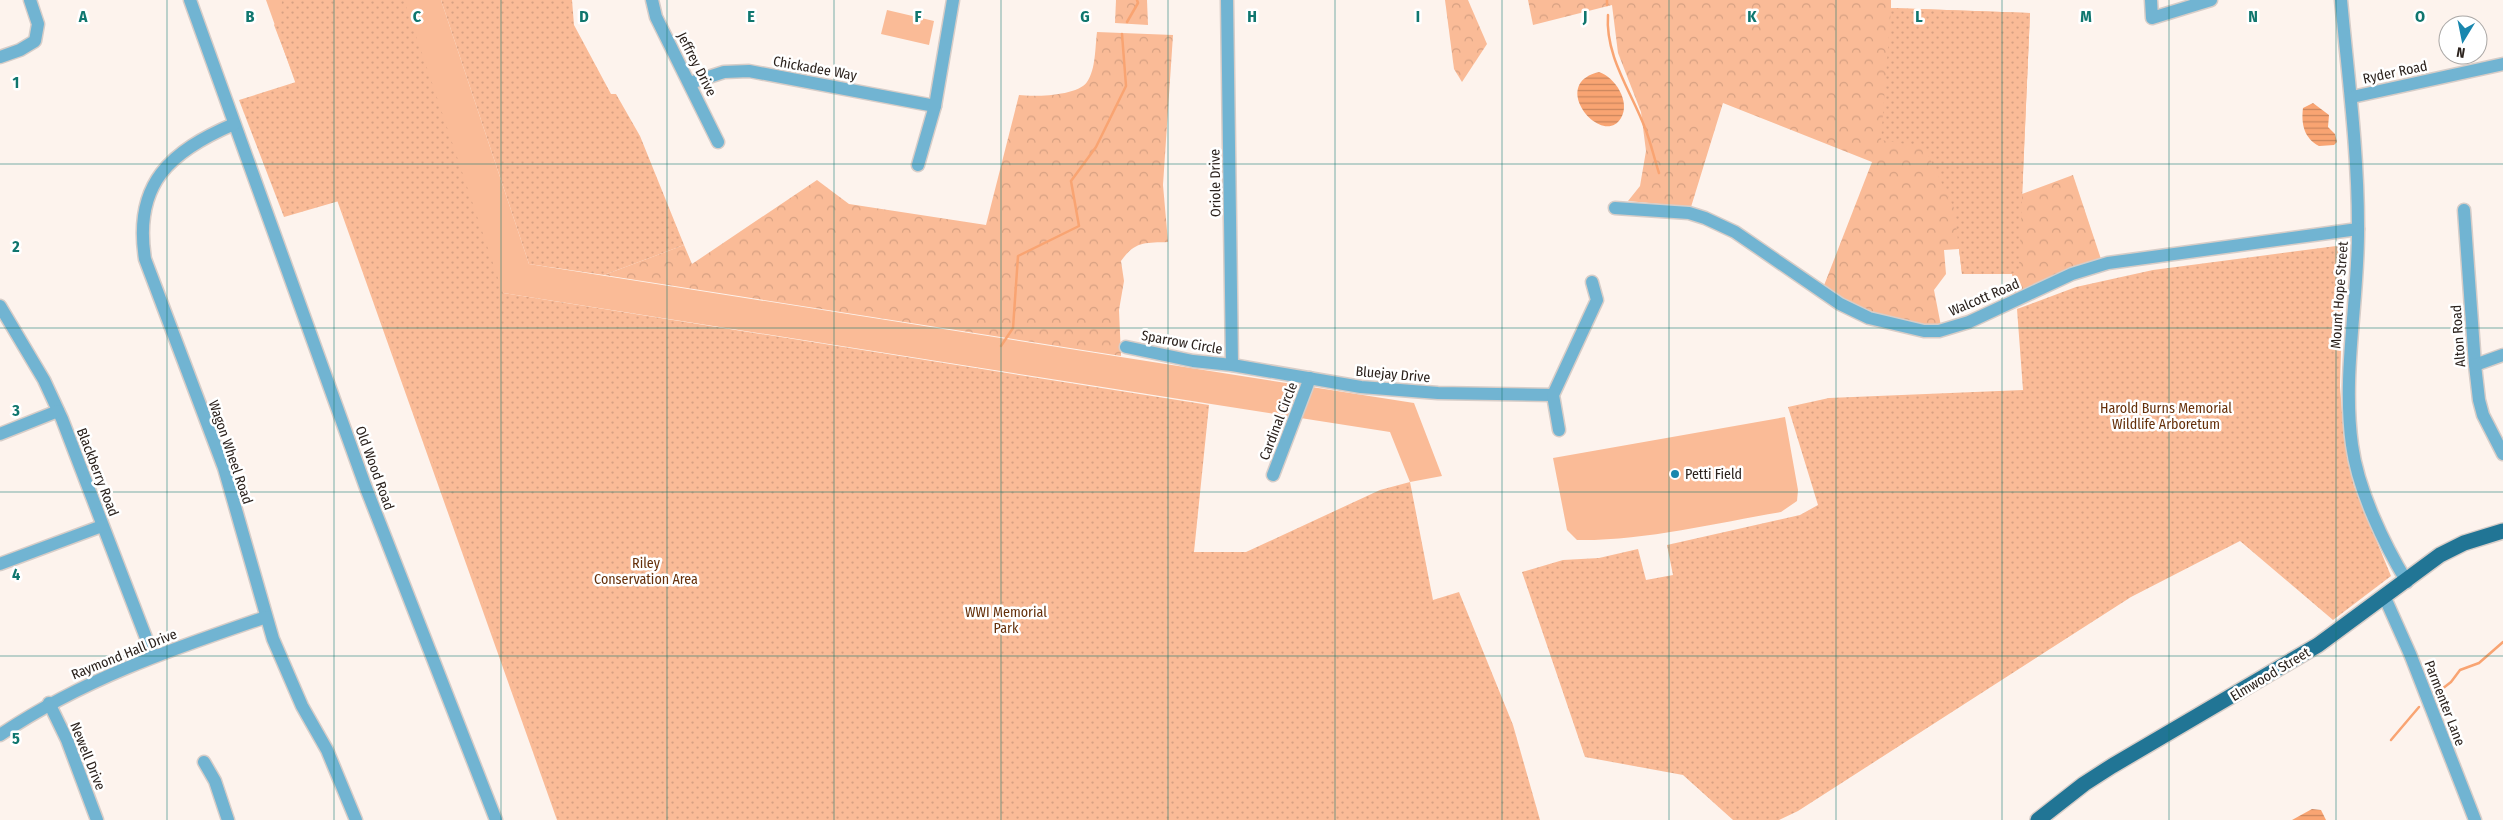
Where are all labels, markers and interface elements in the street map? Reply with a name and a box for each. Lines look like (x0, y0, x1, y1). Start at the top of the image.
text: A (78, 7, 88, 26)
text: B (246, 7, 255, 26)
text: C (413, 7, 422, 26)
text: D (579, 7, 589, 26)
text: E (747, 7, 755, 26)
text: F (914, 7, 922, 26)
text: G (1080, 7, 1090, 26)
text: H (1247, 7, 1257, 26)
text: I (1416, 7, 1420, 26)
text: J (1582, 7, 1587, 26)
text: K (1747, 7, 1757, 26)
text: L (1915, 7, 1923, 26)
text: M (2080, 7, 2092, 26)
text: N (2248, 7, 2258, 26)
text: O (2415, 7, 2425, 26)
north arrow (2438, 15, 2488, 65)
street label: Jeffrey Drive (673, 29, 720, 99)
text: N (2455, 43, 2466, 61)
street label: Chickadee Way (772, 53, 859, 84)
street label: Ryder Road (2361, 57, 2429, 88)
text: 1 (13, 73, 19, 92)
street label: Oriole Drive (1206, 149, 1225, 217)
text: 2 (11, 237, 20, 256)
street label: Mount Hope Street (2327, 240, 2352, 349)
street label: Walcott Road (1946, 275, 2022, 320)
street label: Alton Road (2448, 304, 2469, 368)
street label: Sparrow Circle (1140, 327, 1224, 358)
street label: Bluejay Drive (1355, 363, 1431, 386)
street label: Cardinal Circle (1256, 380, 1301, 463)
street label: Wagon Wheel Road (205, 398, 256, 506)
park label: Harold Burns Memorial Wildlife Arboretum (2100, 400, 2232, 433)
text: 3 (11, 401, 20, 420)
street label: Old Wood Road (351, 424, 398, 512)
street label: Blackberry Road (73, 426, 122, 519)
place label: Petti Field (1685, 466, 1742, 483)
marker: Petti Field (1669, 468, 1681, 480)
park label: Riley Conservation Area (594, 555, 698, 588)
text: 4 (12, 565, 20, 584)
park label: WWI Memorial Park (965, 604, 1047, 637)
street label: Raymond Hall Drive (69, 626, 179, 683)
street label: Elmwood Street (2227, 644, 2314, 705)
street label: Parmenter Lane (2420, 658, 2469, 748)
street label: Newell Drive (66, 720, 109, 793)
text: 5 (12, 729, 20, 748)

